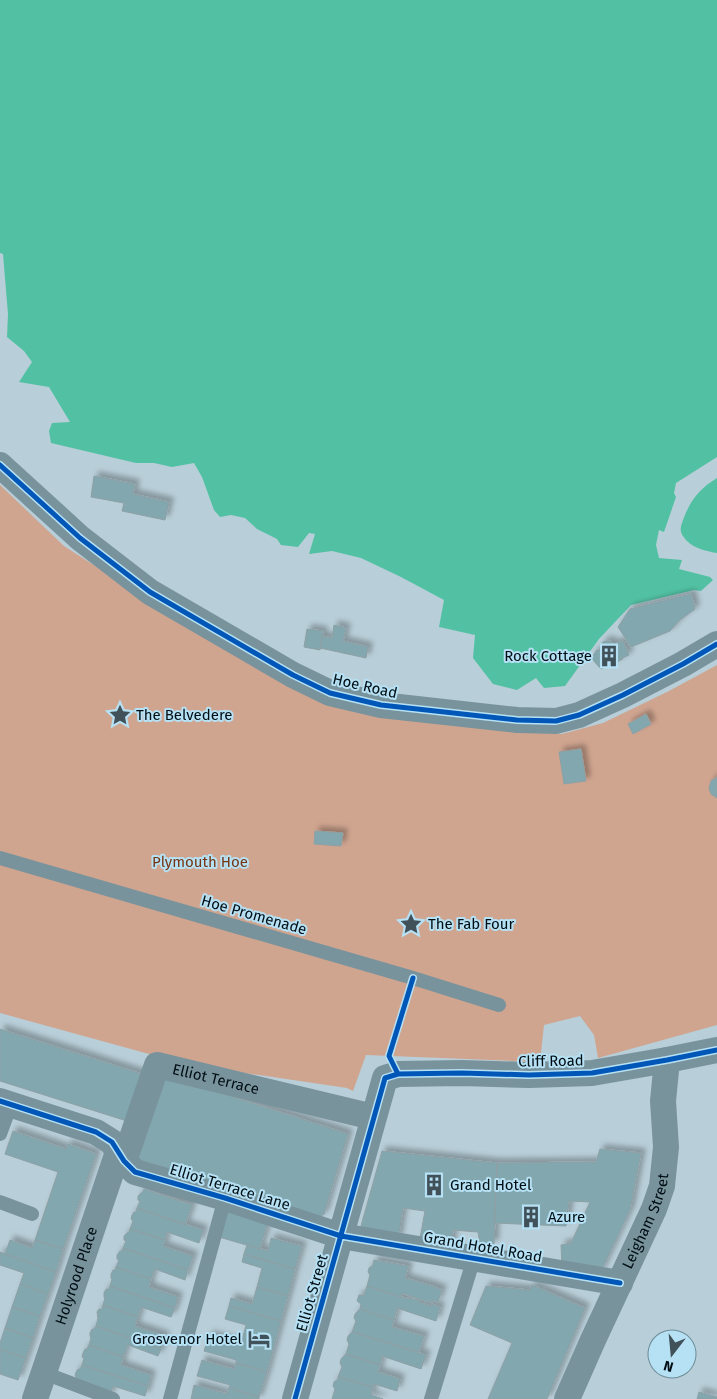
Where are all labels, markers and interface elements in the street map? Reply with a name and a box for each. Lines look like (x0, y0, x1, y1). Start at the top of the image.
building icon: Rock Cottage (596, 643, 622, 669)
place label: Rock Cottage (504, 647, 592, 665)
street label: Hoe Road (331, 670, 399, 702)
place icon: The Belvedere (107, 702, 133, 728)
place label: The Belvedere (136, 706, 232, 724)
park label: Plymouth Hoe (152, 853, 248, 871)
street label: Hoe Promenade (199, 891, 309, 939)
place icon: The Fab Four (398, 911, 424, 937)
place label: The Fab Four (428, 915, 515, 933)
street label: Cliff Road (518, 1051, 584, 1071)
street label: Elliot Terrace (171, 1060, 261, 1098)
street label: Elliot Terrace Lane (168, 1160, 292, 1214)
building icon: Grand Hotel (421, 1172, 447, 1198)
street label: Leigham Street (618, 1172, 672, 1272)
place label: Grand Hotel (450, 1176, 532, 1194)
building icon: Azure (518, 1204, 544, 1230)
place label: Azure (548, 1208, 585, 1226)
street label: Holyrood Place (52, 1224, 101, 1327)
street label: Grand Hotel Road (422, 1228, 544, 1266)
street label: Elliot Street (292, 1252, 332, 1334)
hotel icon: Grosvenor Hotel (246, 1326, 272, 1352)
north arrow (647, 1329, 697, 1379)
place label: Grosvenor Hotel (132, 1330, 243, 1348)
text: N (662, 1357, 675, 1375)

